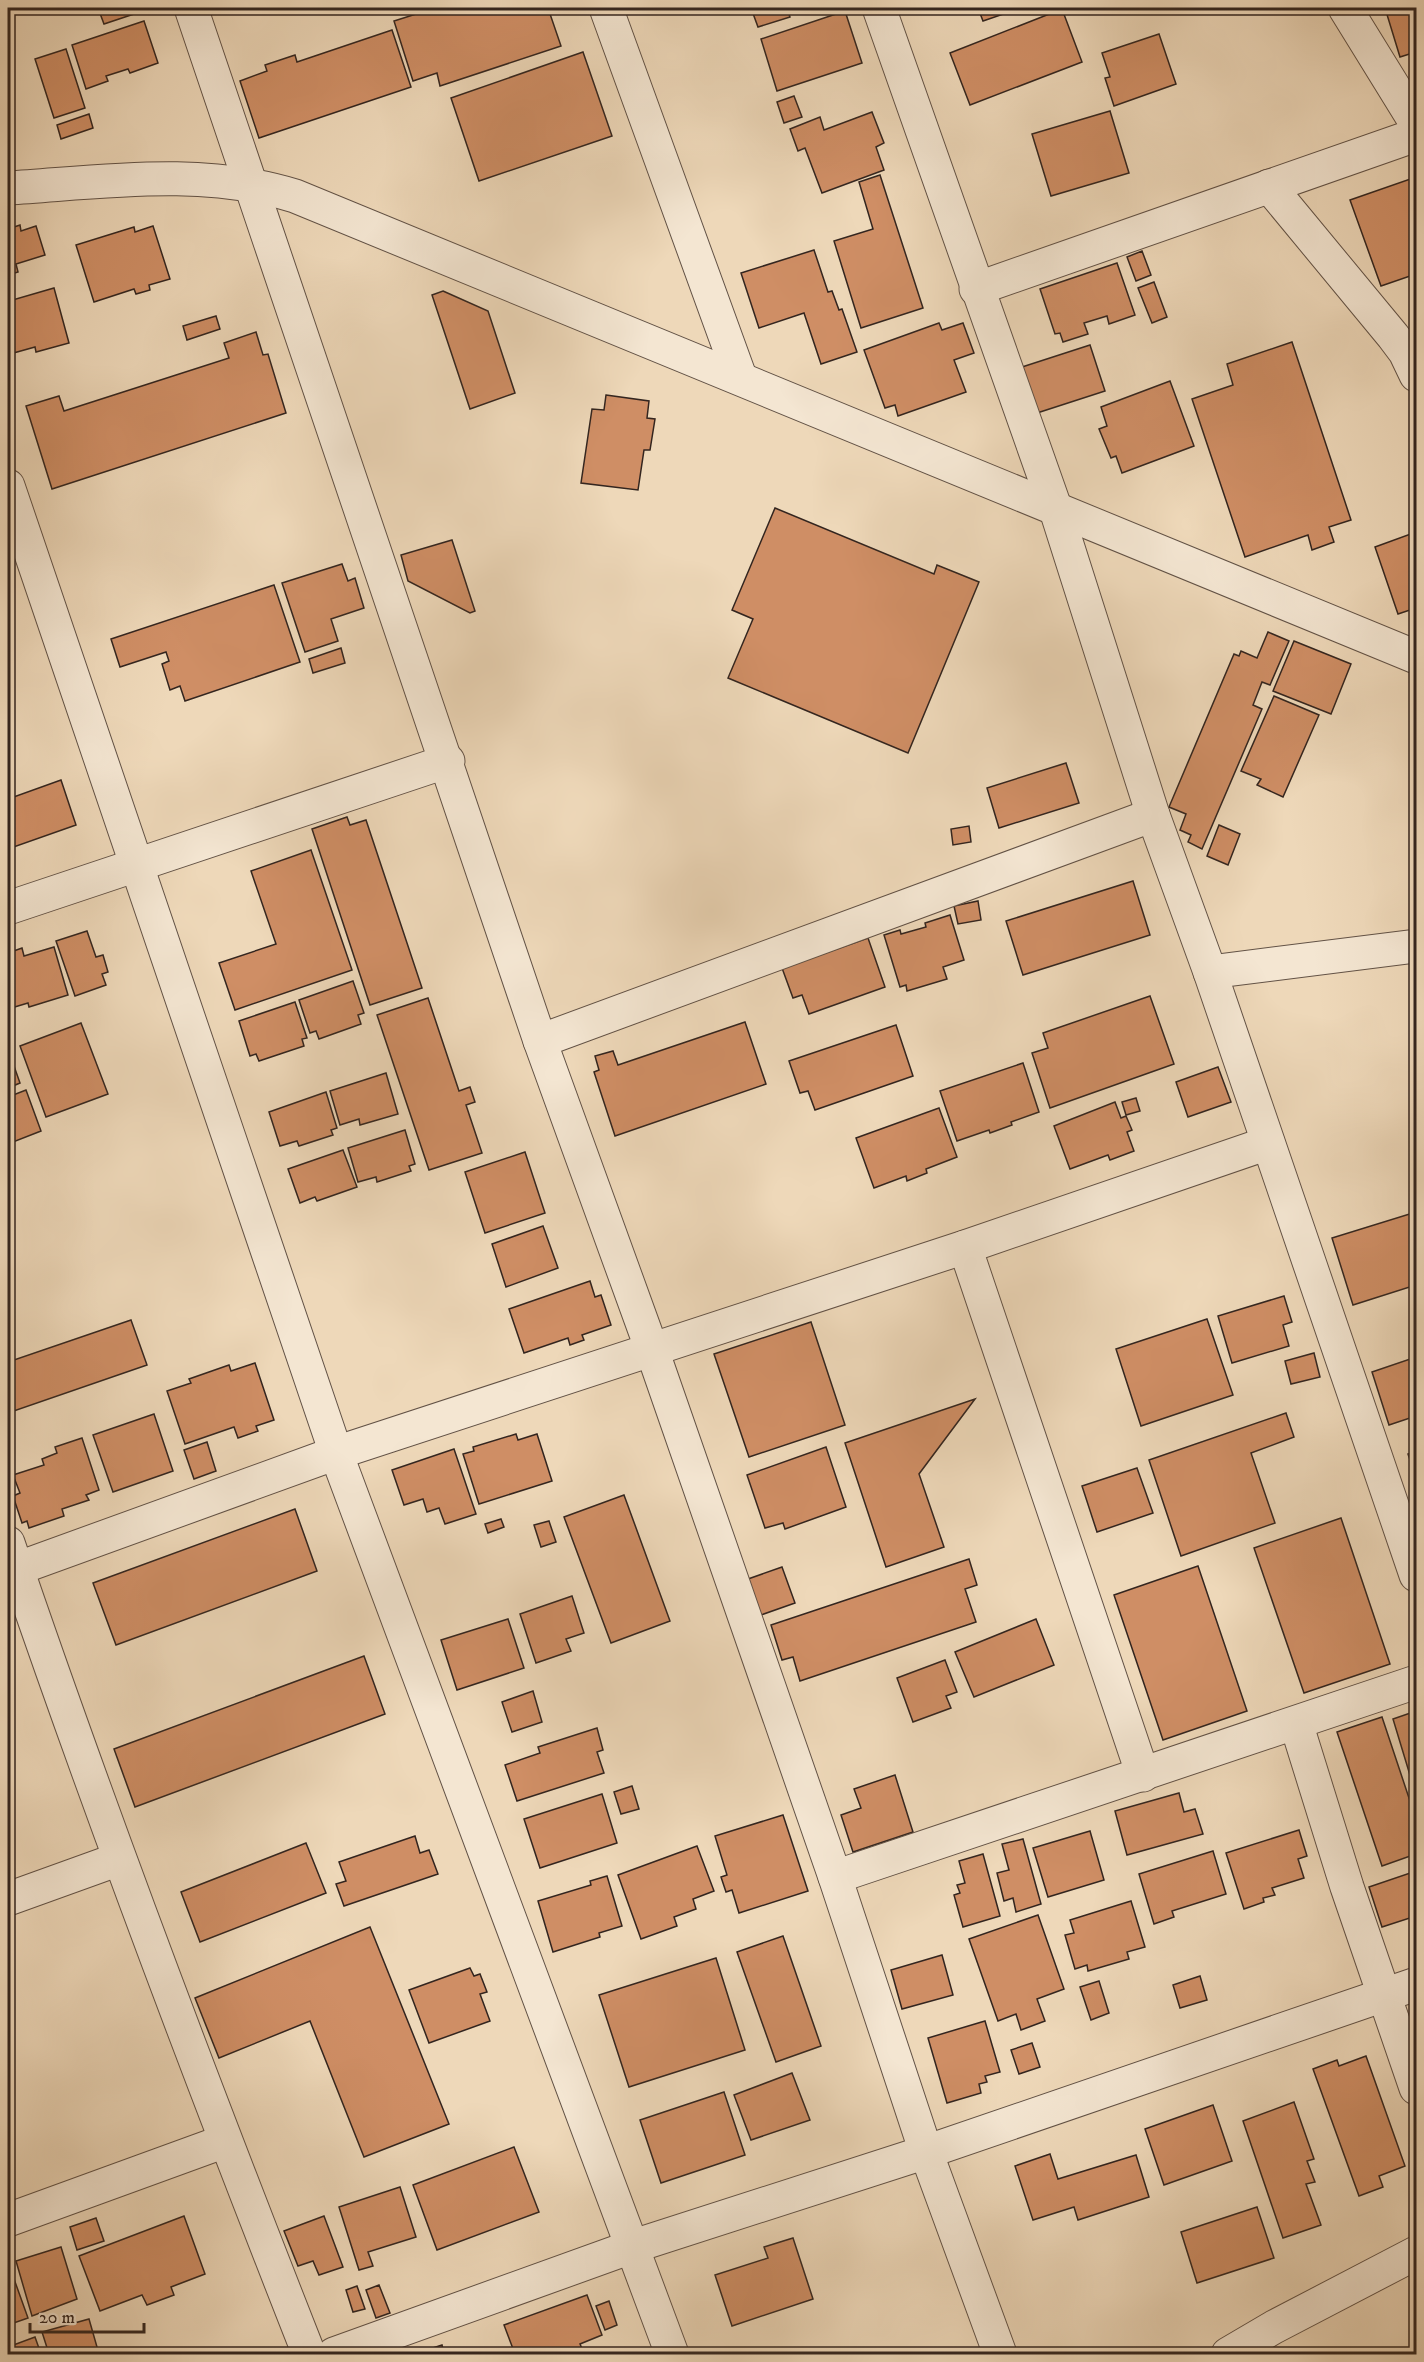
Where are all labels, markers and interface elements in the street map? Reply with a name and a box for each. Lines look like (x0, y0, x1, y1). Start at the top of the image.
scale bar (30, 2296, 144, 2334)
text: 20 m (39, 2307, 75, 2329)

